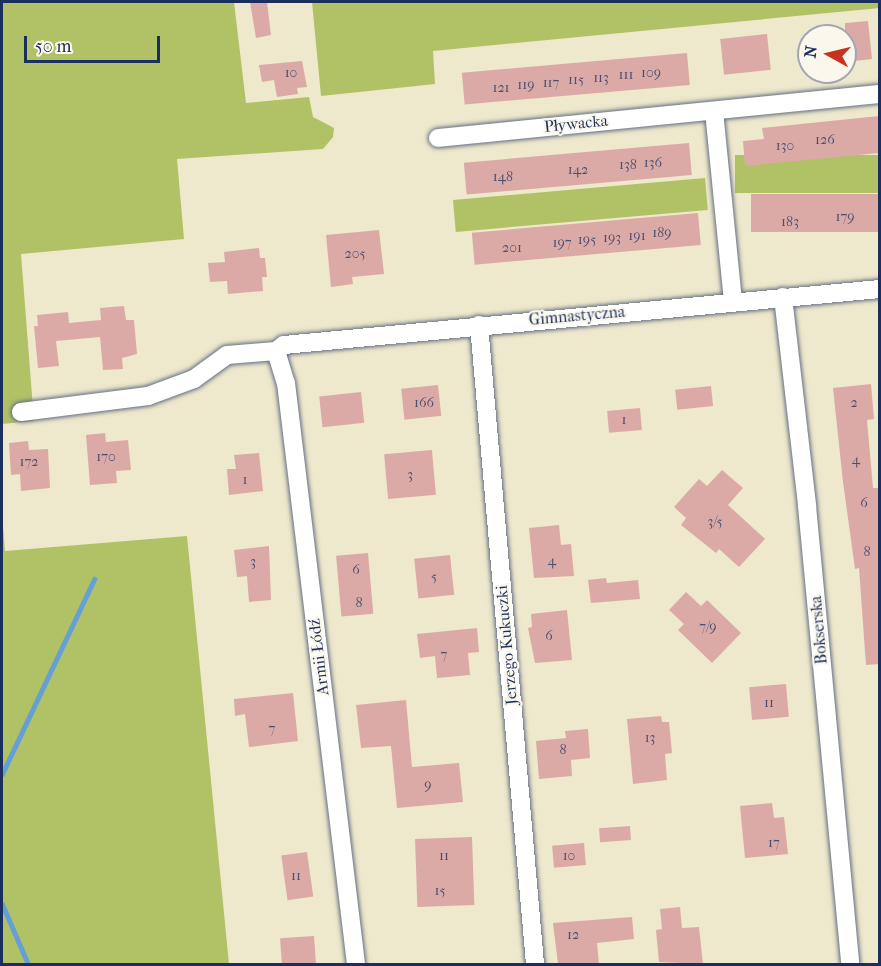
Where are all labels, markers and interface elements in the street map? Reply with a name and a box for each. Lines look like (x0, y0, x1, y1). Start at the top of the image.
scale bar (27, 24, 164, 62)
north arrow (797, 24, 857, 84)
text: 50 m (35, 36, 71, 57)
text: N (800, 44, 821, 59)
house number: 10 (285, 65, 297, 81)
house number: 109 (641, 65, 661, 81)
house number: 111 (619, 67, 633, 83)
house number: 113 (593, 70, 609, 86)
house number: 115 (568, 72, 584, 88)
house number: 117 (543, 75, 559, 91)
house number: 119 (517, 77, 535, 93)
house number: 121 (492, 80, 510, 96)
street label: Pływacka (543, 111, 609, 137)
house number: 126 (815, 132, 835, 148)
house number: 130 (776, 138, 794, 154)
house number: 136 (644, 155, 662, 171)
house number: 138 (619, 157, 637, 173)
house number: 142 (568, 162, 588, 178)
house number: 148 (493, 169, 513, 185)
house number: 179 (835, 209, 855, 225)
house number: 183 (781, 214, 799, 230)
house number: 189 (652, 225, 672, 241)
house number: 191 (628, 228, 646, 244)
house number: 193 (603, 230, 621, 246)
house number: 195 (578, 232, 596, 248)
house number: 197 (552, 235, 572, 251)
house number: 201 (502, 240, 522, 256)
house number: 205 (345, 246, 365, 262)
street label: Gimnastyczna (528, 302, 626, 330)
house number: 166 (414, 395, 434, 411)
house number: 2 (850, 395, 858, 411)
house number: 1 (622, 412, 626, 428)
house number: 170 (96, 449, 116, 465)
house number: 4 (852, 452, 860, 468)
house number: 172 (20, 454, 38, 470)
house number: 3 (407, 467, 413, 483)
house number: 1 (243, 472, 247, 488)
house number: 6 (860, 495, 868, 511)
house number: 3/5 (707, 514, 723, 530)
house number: 8 (863, 544, 871, 560)
house number: 4 (548, 553, 556, 569)
house number: 3 (250, 554, 256, 570)
house number: 6 (352, 562, 360, 578)
house number: 5 (431, 569, 437, 585)
street label: Jerzego Kukuczki (492, 584, 522, 706)
house number: 8 (355, 595, 363, 611)
street label: Bokserska (806, 595, 832, 665)
street label: Armii Łódź (305, 618, 333, 696)
house number: 7/9 (699, 619, 717, 635)
house number: 6 (545, 628, 553, 644)
house number: 7 (441, 647, 447, 663)
house number: 11 (764, 695, 774, 711)
house number: 7 (269, 721, 275, 737)
house number: 13 (645, 730, 655, 746)
house number: 8 (559, 742, 567, 758)
house number: 9 (424, 777, 432, 793)
house number: 17 (768, 835, 780, 851)
house number: 11 (439, 848, 449, 864)
house number: 10 (563, 848, 575, 864)
house number: 11 (291, 868, 301, 884)
house number: 15 (435, 883, 445, 899)
house number: 12 (567, 927, 579, 943)

